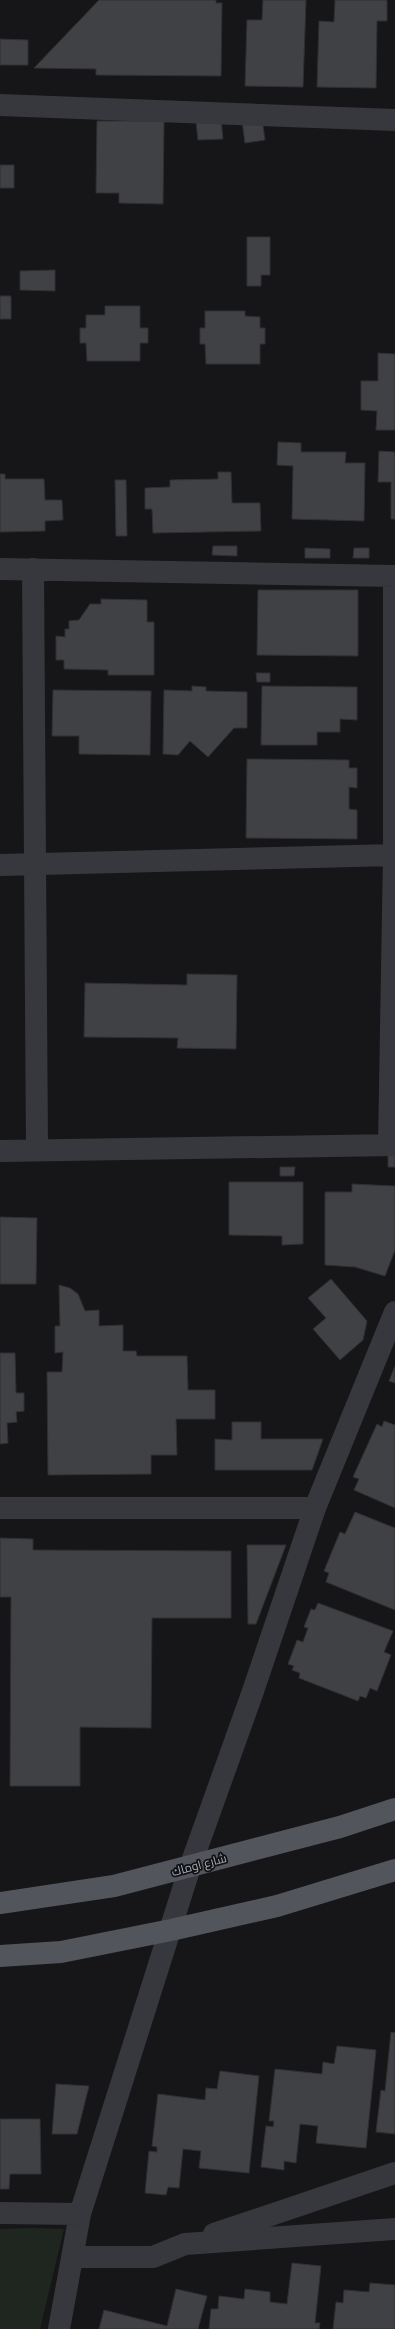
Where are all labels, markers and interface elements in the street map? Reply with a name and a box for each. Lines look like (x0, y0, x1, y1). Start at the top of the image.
street label: شارع اوماك (170, 1850, 228, 1880)

